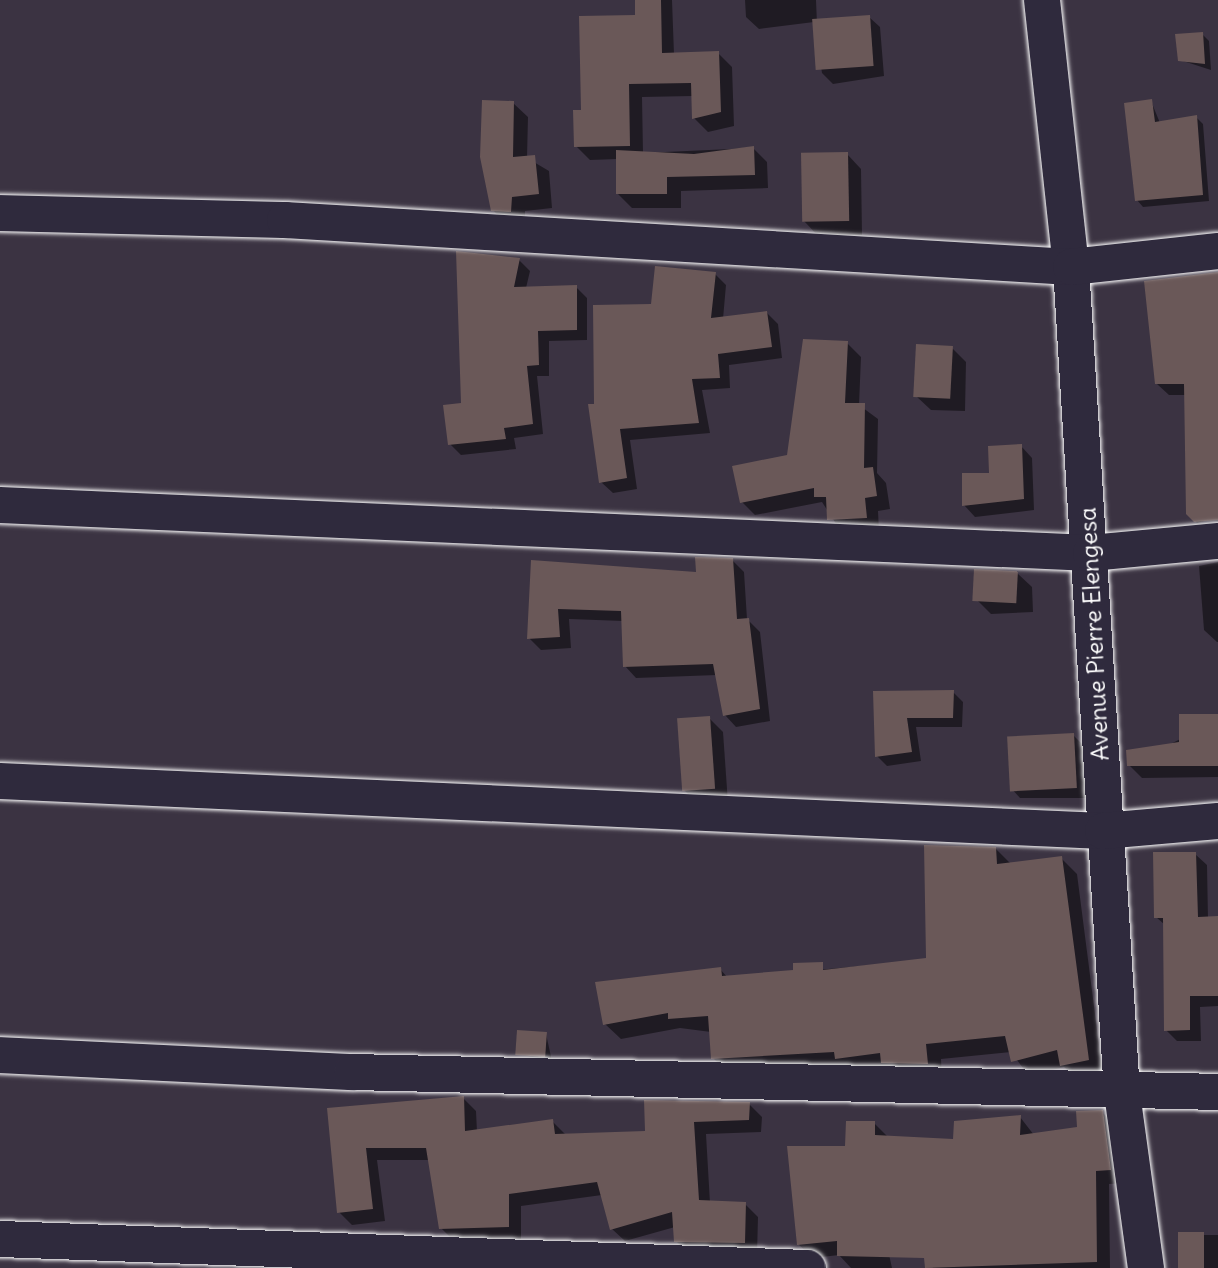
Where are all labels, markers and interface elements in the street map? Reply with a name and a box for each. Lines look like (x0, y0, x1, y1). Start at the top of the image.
street label: Avenue Pierre Elengesa (1073, 507, 1115, 761)

